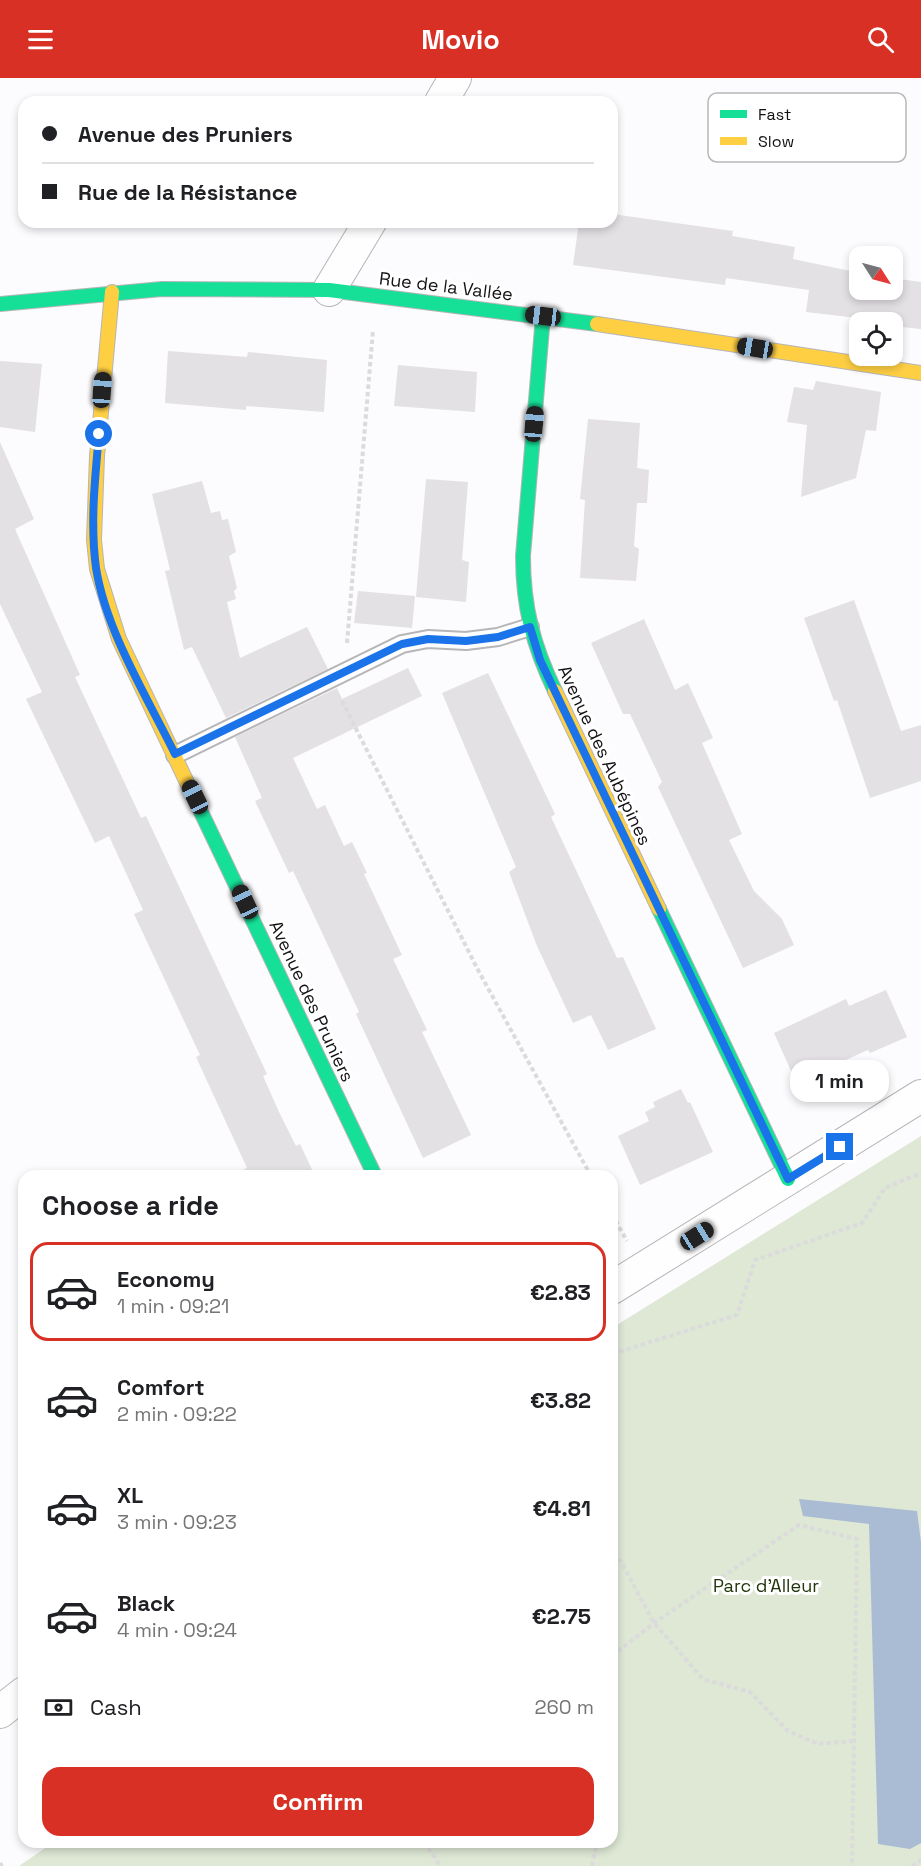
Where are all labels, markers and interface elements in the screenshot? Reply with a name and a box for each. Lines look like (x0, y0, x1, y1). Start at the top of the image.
text: Movio (421, 22, 500, 57)
icon: menu (24, 23, 57, 56)
icon: search (864, 23, 897, 56)
legend (708, 93, 906, 162)
text: Fast (758, 104, 791, 125)
text: Avenue des Pruniers (78, 120, 293, 148)
text: Slow (758, 131, 794, 152)
text: Rue de la Résistance (78, 178, 297, 206)
north arrow (849, 246, 903, 300)
map controls (849, 246, 903, 366)
street label: Rue de la Vallée (378, 266, 514, 306)
car (524, 305, 562, 327)
button: locate (849, 312, 903, 366)
car (736, 336, 774, 360)
car (92, 371, 112, 409)
car (523, 405, 545, 443)
route start (85, 420, 112, 447)
street label: Avenue des Aubépines (553, 661, 657, 849)
car (179, 777, 211, 817)
car (229, 882, 261, 922)
street label: Avenue des Pruniers (265, 917, 359, 1085)
callout: 1 min (790, 1060, 890, 1102)
text: 1 min (815, 1068, 864, 1094)
route end (826, 1133, 853, 1160)
text: Choose a ride (42, 1188, 219, 1223)
car (677, 1219, 717, 1253)
icon: car (45, 1265, 99, 1319)
text: Economy (117, 1265, 215, 1293)
text: €2.83 (530, 1278, 591, 1306)
text: 1 min · 09:21 (117, 1293, 229, 1319)
icon: car (45, 1373, 99, 1427)
text: Comfort (117, 1373, 205, 1401)
text: €3.82 (530, 1386, 591, 1414)
text: 2 min · 09:22 (117, 1401, 237, 1427)
icon: car (45, 1481, 99, 1535)
text: XL (117, 1481, 143, 1509)
text: €4.81 (532, 1494, 591, 1522)
text: 3 min · 09:23 (117, 1509, 237, 1535)
park label: Parc d'Alleur (713, 1574, 819, 1597)
icon: car (45, 1589, 99, 1643)
text: Black (117, 1589, 175, 1617)
text: €2.75 (532, 1602, 591, 1630)
text: 4 min · 09:24 (117, 1617, 237, 1643)
icon: cash (42, 1691, 75, 1724)
text: Cash (90, 1693, 142, 1721)
text: 260 m (535, 1694, 594, 1720)
button: Confirm (42, 1767, 594, 1836)

